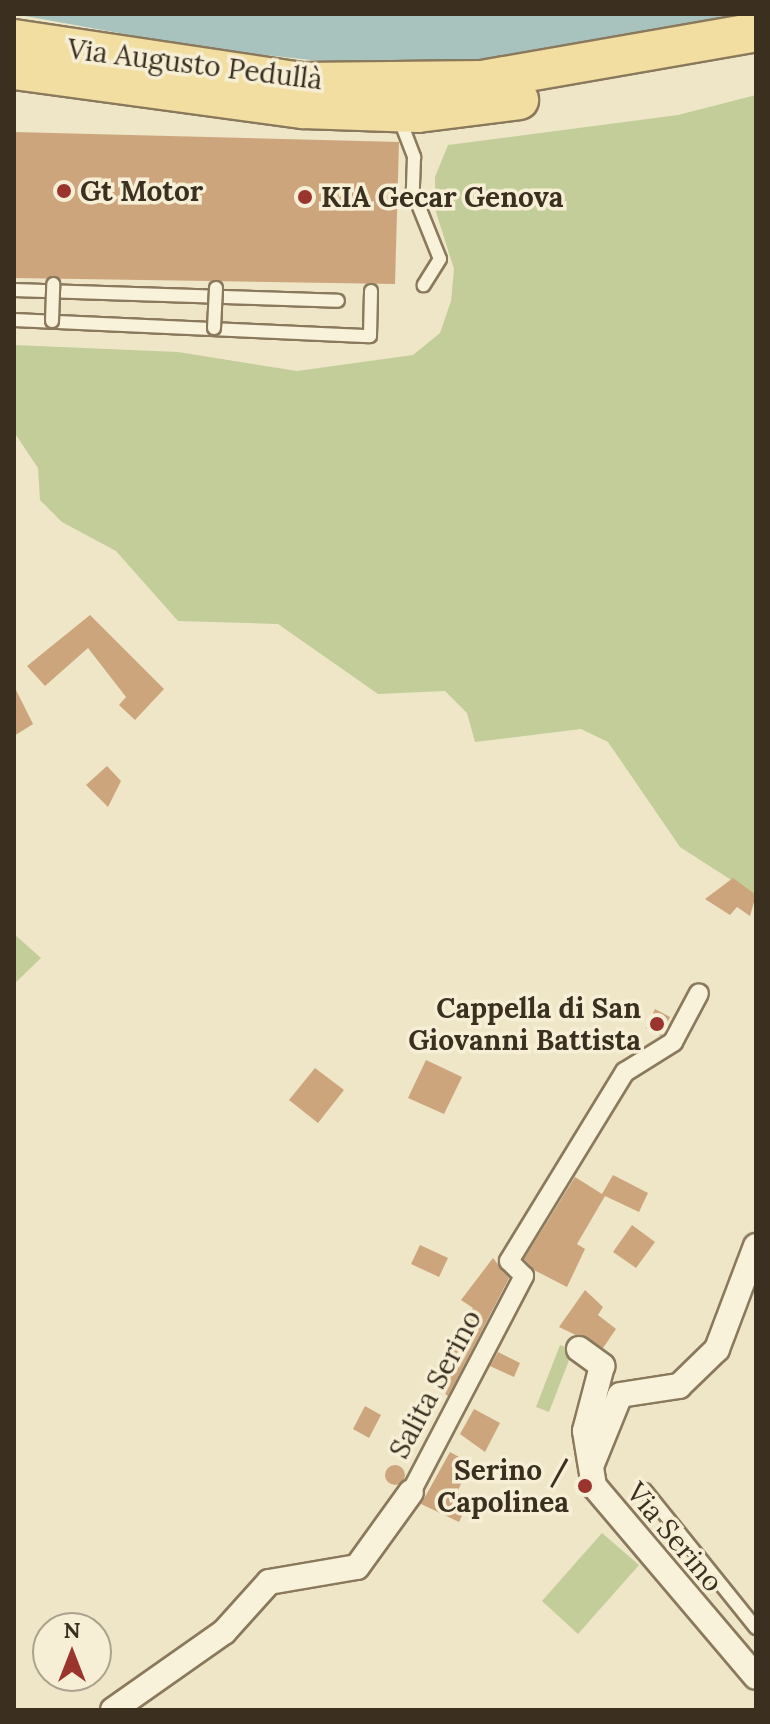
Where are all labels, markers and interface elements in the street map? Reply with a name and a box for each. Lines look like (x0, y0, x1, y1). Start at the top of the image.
street label: Via Augusto Pedullà (66, 32, 324, 96)
place label: Gt Motor (80, 174, 203, 208)
place label: KIA Gecar Genova (321, 180, 563, 214)
marker: Gt Motor (55, 182, 73, 200)
marker: KIA Gecar Genova (296, 188, 314, 206)
place label: Cappella di San Giovanni Battista (408, 991, 641, 1057)
marker: Cappella di San Giovanni Battista (648, 1015, 666, 1033)
street label: Salita Serino (382, 1304, 488, 1464)
place label: Serino / Capolinea (437, 1453, 569, 1519)
street label: Via Serino (620, 1476, 730, 1598)
marker: Serino / Capolinea (576, 1477, 594, 1495)
north arrow (32, 1612, 112, 1692)
text: N (63, 1616, 81, 1644)

